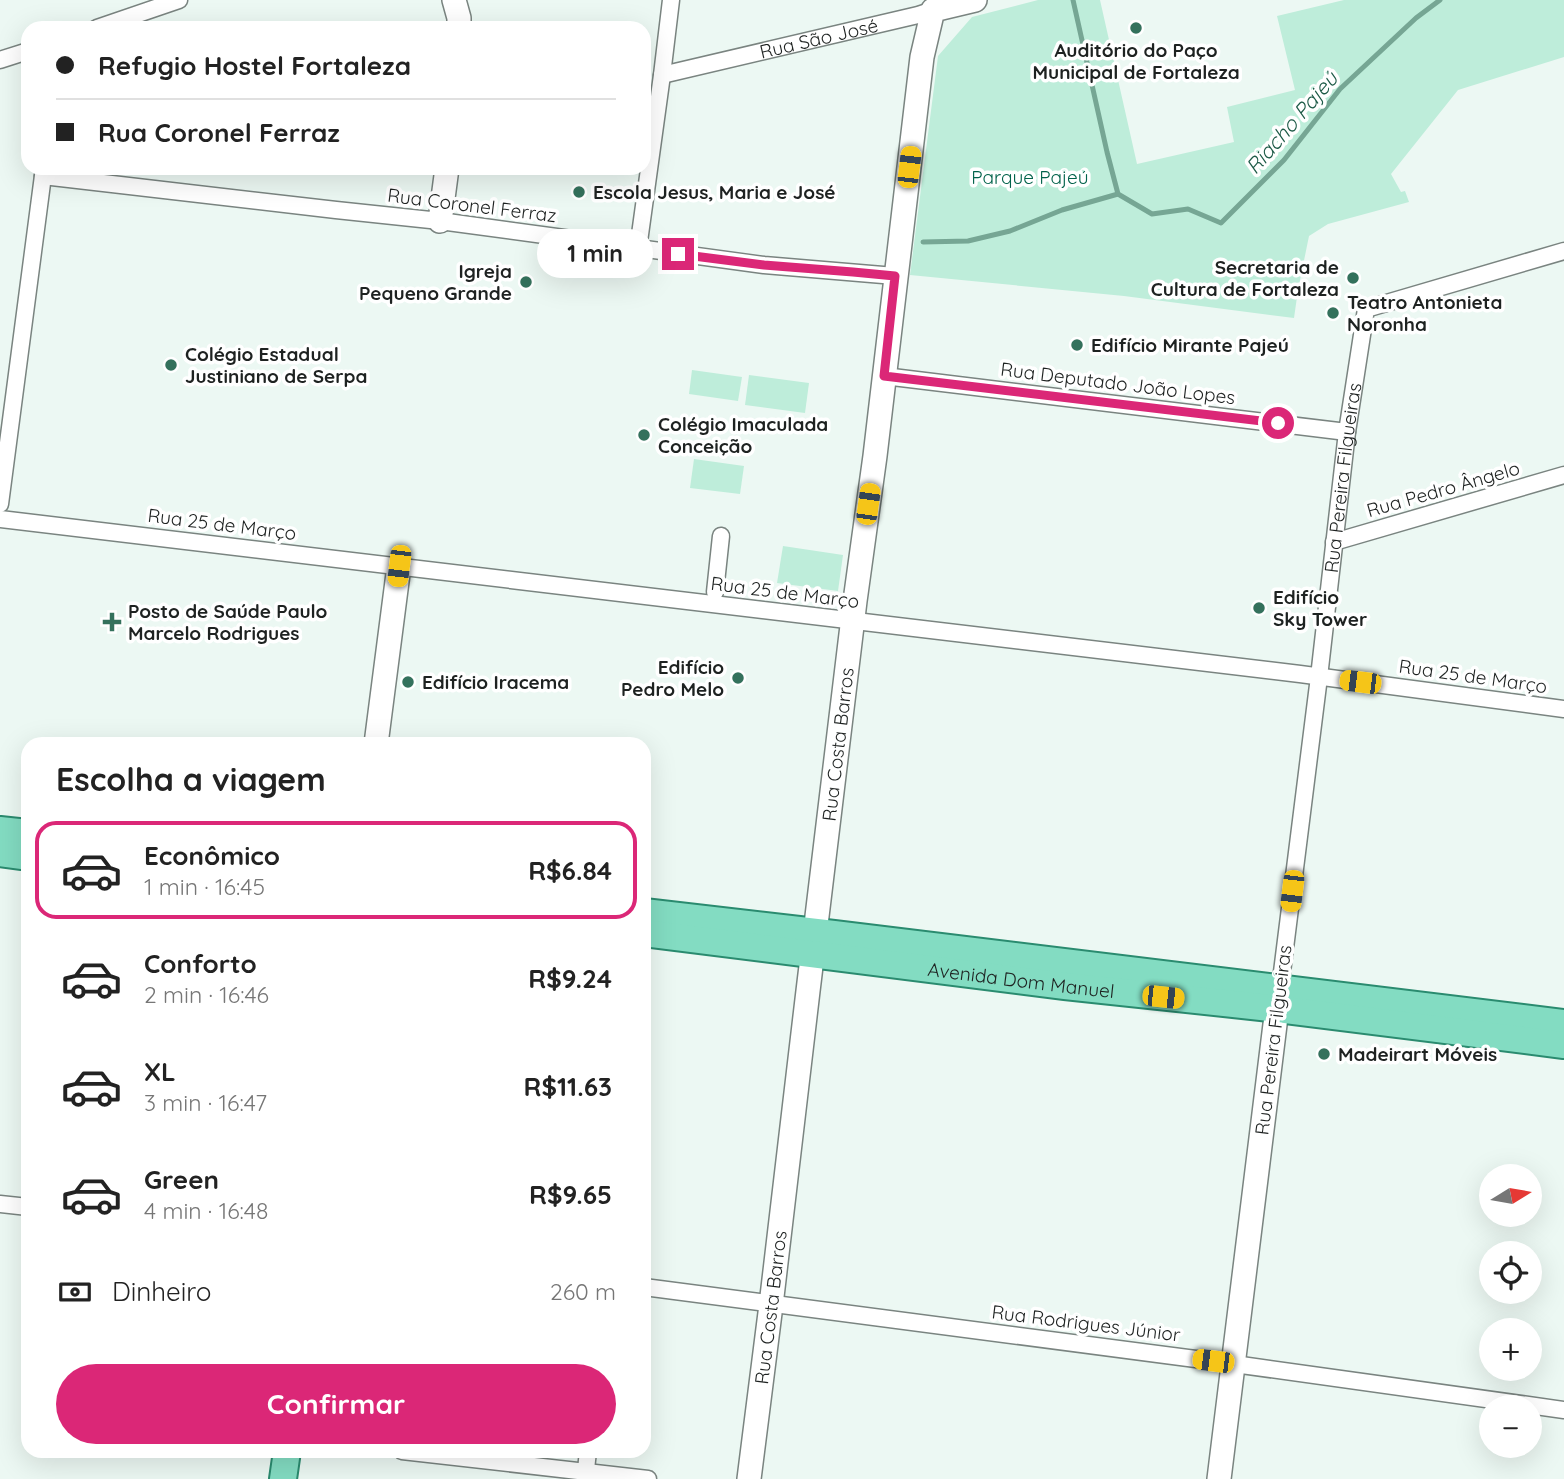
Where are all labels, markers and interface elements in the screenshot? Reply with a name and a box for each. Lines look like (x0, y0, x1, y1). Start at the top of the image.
street label: Rua São José (757, 13, 880, 64)
marker: Auditório do Paço Municipal de Fortaleza (1128, 20, 1144, 36)
place label: Auditório do Paço Municipal de Fortaleza (1032, 38, 1240, 84)
text: Refugio Hostel Fortaleza (98, 49, 411, 82)
water label: Riacho Pajeú (1240, 65, 1343, 179)
text: Rua Coronel Ferraz (98, 116, 340, 149)
car (897, 145, 922, 189)
park label: Parque Pajeú (971, 165, 1089, 189)
place label: Escola Jesus, Maria e José (593, 180, 836, 204)
street label: Rua Coronel Ferraz (386, 183, 558, 227)
marker: Escola Jesus, Maria e José (571, 184, 587, 200)
callout: 1 min (538, 230, 654, 278)
route end (662, 238, 694, 270)
text: 1 min (567, 239, 623, 268)
place label: Secretaria de Cultura de Fortaleza (1151, 255, 1339, 301)
place label: Igreja Pequeno Grande (359, 259, 512, 305)
marker: Secretaria de Cultura de Fortaleza (1345, 270, 1361, 286)
marker: Igreja Pequeno Grande (518, 274, 534, 290)
place label: Teatro Antonieta Noronha (1347, 290, 1502, 336)
marker: Teatro Antonieta Noronha (1325, 305, 1341, 321)
place label: Edifício Mirante Pajeú (1091, 333, 1289, 357)
marker: Edifício Mirante Pajeú (1069, 337, 1085, 353)
place label: Colégio Estadual Justiniano de Serpa (185, 342, 367, 388)
marker: Colégio Estadual Justiniano de Serpa (163, 357, 179, 373)
street label: Rua Deputado João Lopes (999, 357, 1237, 409)
street label: Rua Pereira Filgueiras (1319, 381, 1366, 574)
route start (1262, 407, 1294, 439)
place label: Colégio Imaculada Conceição (658, 412, 828, 458)
marker: Colégio Imaculada Conceição (636, 427, 652, 443)
street label: Rua Pedro Ângelo (1364, 456, 1522, 522)
car (855, 482, 882, 526)
street label: Rua 25 de Março (146, 503, 298, 545)
car (387, 544, 412, 588)
street label: Rua 25 de Março (709, 571, 861, 613)
place label: Edifício Sky Tower (1273, 585, 1367, 631)
place label: Posto de Saúde Paulo Marcelo Rodrigues (128, 599, 327, 645)
marker: Edifício Sky Tower (1251, 600, 1267, 616)
marker: Posto de Saúde Paulo Marcelo Rodrigues (102, 612, 122, 632)
street label: Rua 25 de Março (1397, 654, 1549, 698)
place label: Edifício Pedro Melo (621, 655, 724, 701)
street label: Rua Costa Barros (817, 666, 859, 823)
car (1338, 669, 1383, 695)
place label: Edifício Iracema (422, 670, 569, 694)
marker: Edifício Pedro Melo (730, 670, 746, 686)
marker: Edifício Iracema (400, 674, 416, 690)
text: Escolha a viagem (56, 759, 326, 799)
icon: car (60, 839, 123, 902)
text: Econômico (144, 839, 280, 872)
text: R$6.84 (528, 854, 612, 887)
car (1280, 869, 1305, 913)
text: 1 min · 16:45 (144, 872, 265, 901)
street label: Rua Pereira Filgueiras (1249, 944, 1297, 1136)
icon: car (60, 947, 123, 1010)
text: Conforto (144, 947, 257, 980)
street label: Avenida Dom Manuel (926, 957, 1116, 1003)
text: R$9.24 (528, 962, 612, 995)
text: 2 min · 16:46 (144, 980, 269, 1009)
car (1142, 984, 1185, 1010)
place label: Madeirart Móveis (1338, 1042, 1497, 1066)
marker: Madeirart Móveis (1316, 1046, 1332, 1062)
icon: car (60, 1055, 123, 1118)
text: XL (144, 1055, 176, 1088)
text: R$11.63 (524, 1070, 612, 1103)
text: 3 min · 16:47 (144, 1088, 267, 1117)
icon: car (60, 1163, 123, 1226)
text: Green (144, 1163, 219, 1196)
north arrow (1479, 1164, 1542, 1227)
map controls (1479, 1164, 1542, 1458)
text: R$9.65 (529, 1178, 612, 1211)
text: 4 min · 16:48 (144, 1196, 268, 1225)
street label: Rua Costa Barros (749, 1229, 792, 1386)
button: locate (1479, 1241, 1542, 1304)
icon: cash (56, 1273, 94, 1311)
text: Dinheiro (112, 1275, 211, 1308)
text: 260 m (550, 1277, 616, 1306)
street label: Rua Rodrigues Júnior (990, 1300, 1182, 1347)
button: + (1479, 1318, 1542, 1381)
car (1191, 1348, 1236, 1374)
button: Confirmar (56, 1364, 616, 1444)
button: − (1479, 1395, 1542, 1458)

